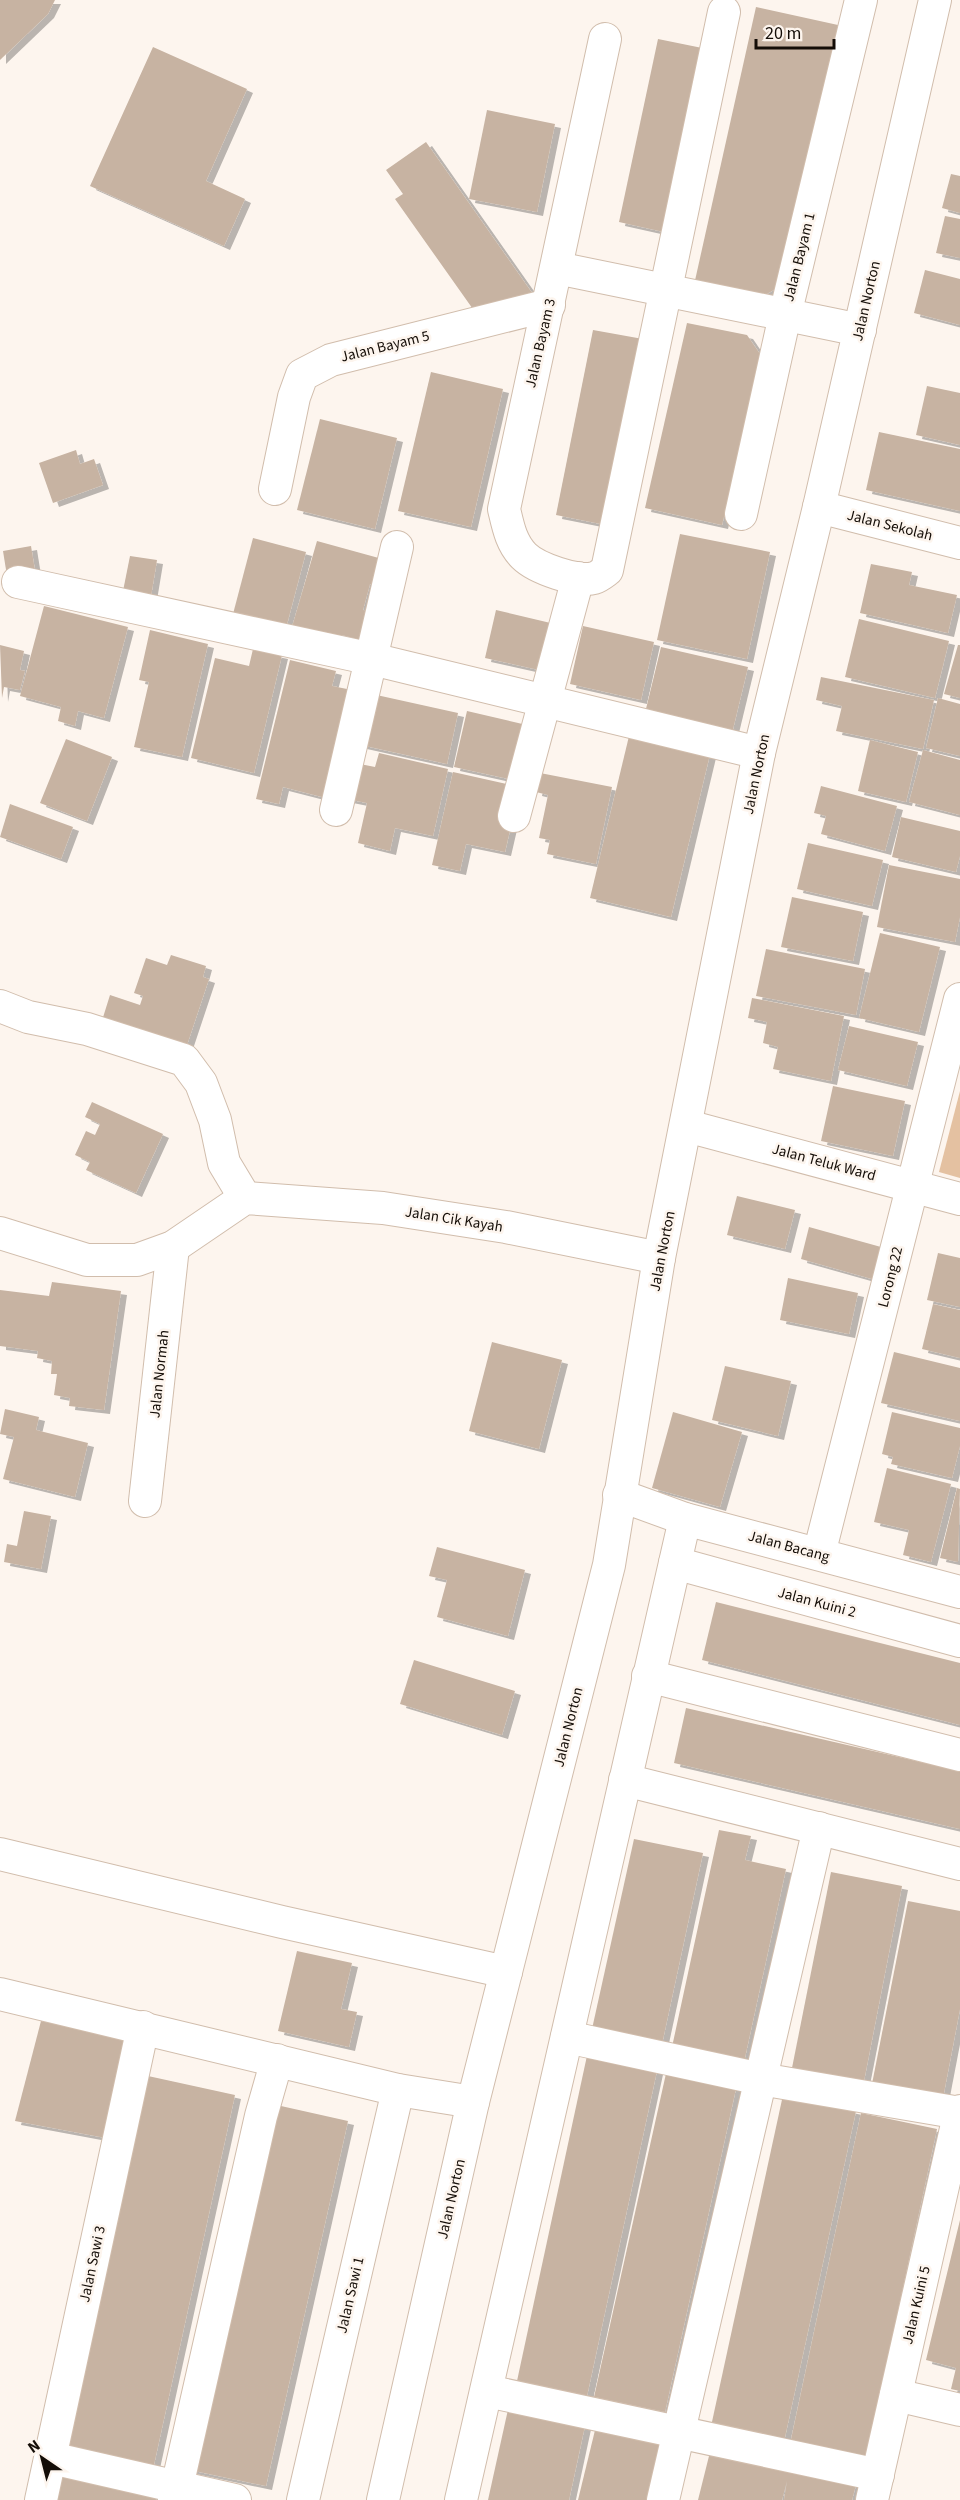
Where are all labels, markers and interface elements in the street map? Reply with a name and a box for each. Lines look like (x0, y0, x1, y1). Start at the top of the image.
scale bar (756, 12, 834, 50)
text: 20 m (765, 21, 801, 46)
street label: Jalan Bayam 1 (778, 210, 821, 304)
street label: Jalan Norton (847, 259, 886, 343)
street label: Jalan Bayam 3 (520, 296, 561, 390)
street label: Jalan Bayam 5 (338, 325, 432, 368)
street label: Jalan Sekolah (845, 505, 935, 546)
street label: Jalan Norton (738, 732, 775, 816)
street label: Jalan Teluk Ward (770, 1139, 878, 1186)
street label: Jalan Cik Kayah (404, 1201, 504, 1238)
street label: Jalan Norton (644, 1209, 681, 1293)
street label: Lorong 22 (873, 1244, 908, 1310)
street label: Jalan Normah (144, 1329, 175, 1419)
street label: Jalan Bacang (746, 1526, 832, 1568)
street label: Jalan Kuini 2 (776, 1582, 858, 1623)
street label: Jalan Norton (548, 1685, 589, 1769)
street label: Jalan Norton (432, 2157, 471, 2241)
street label: Jalan Sawi 3 (74, 2224, 111, 2304)
street label: Jalan Sawi 1 (332, 2255, 369, 2335)
street label: Jalan Kuini 5 (897, 2264, 936, 2346)
north arrow (12, 2428, 72, 2488)
text: N (23, 2434, 45, 2459)

